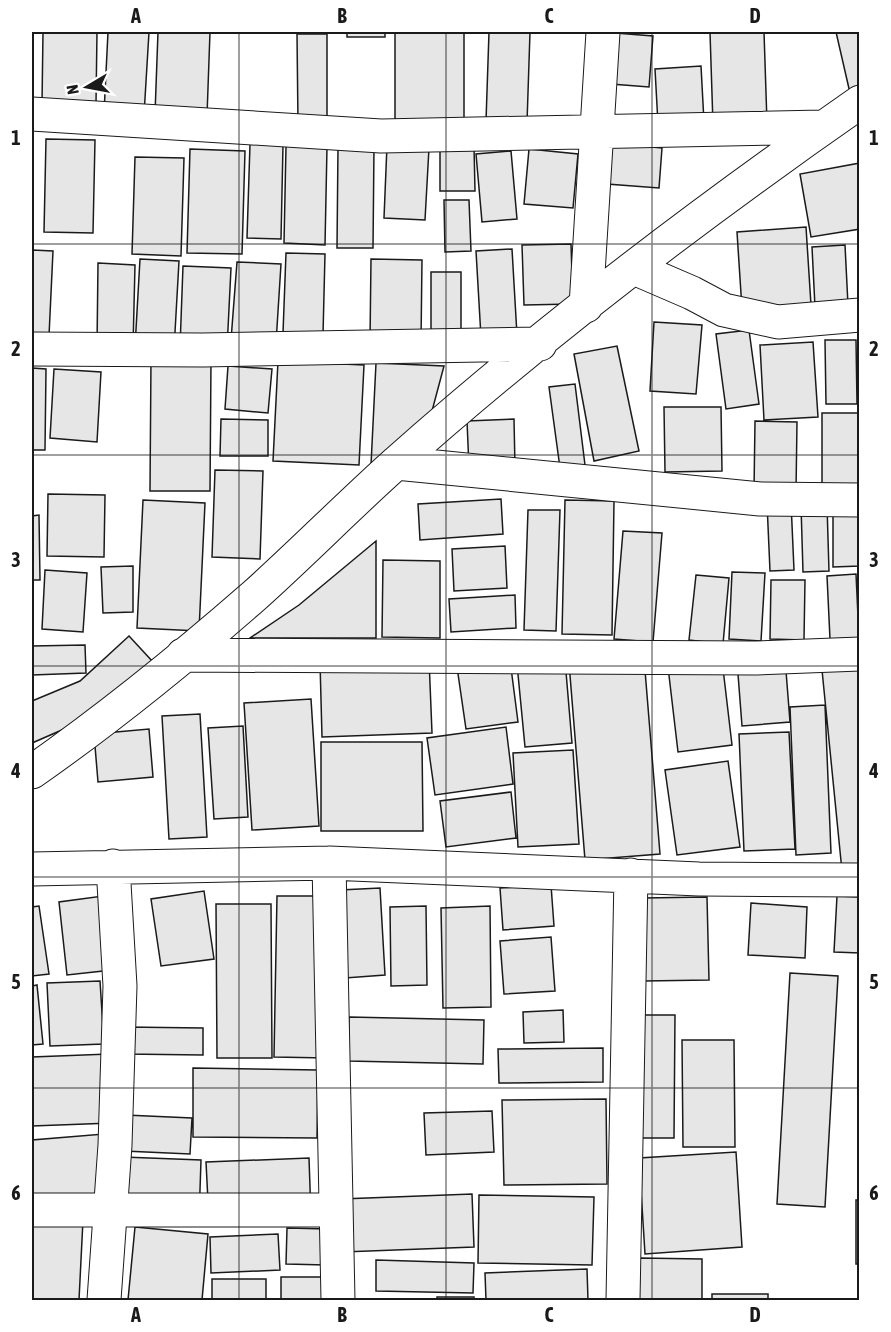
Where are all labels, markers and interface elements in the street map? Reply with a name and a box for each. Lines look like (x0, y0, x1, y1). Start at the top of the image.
text: A (130, 4, 141, 27)
text: B (337, 4, 347, 27)
text: C (545, 4, 554, 27)
text: D (749, 4, 761, 27)
north arrow (57, 57, 117, 117)
text: N (63, 83, 82, 96)
text: 1 (11, 126, 21, 149)
text: 1 (869, 126, 879, 149)
text: 2 (11, 337, 21, 360)
text: 2 (869, 337, 879, 360)
text: 3 (11, 548, 21, 571)
text: 3 (869, 548, 879, 571)
text: 4 (10, 759, 21, 782)
text: 4 (868, 759, 879, 782)
text: 5 (11, 970, 21, 993)
text: 5 (869, 970, 879, 993)
text: 6 (11, 1181, 21, 1204)
text: 6 (869, 1181, 879, 1204)
text: A (130, 1303, 141, 1326)
text: B (337, 1303, 347, 1326)
text: C (545, 1303, 554, 1326)
text: D (749, 1303, 761, 1326)

